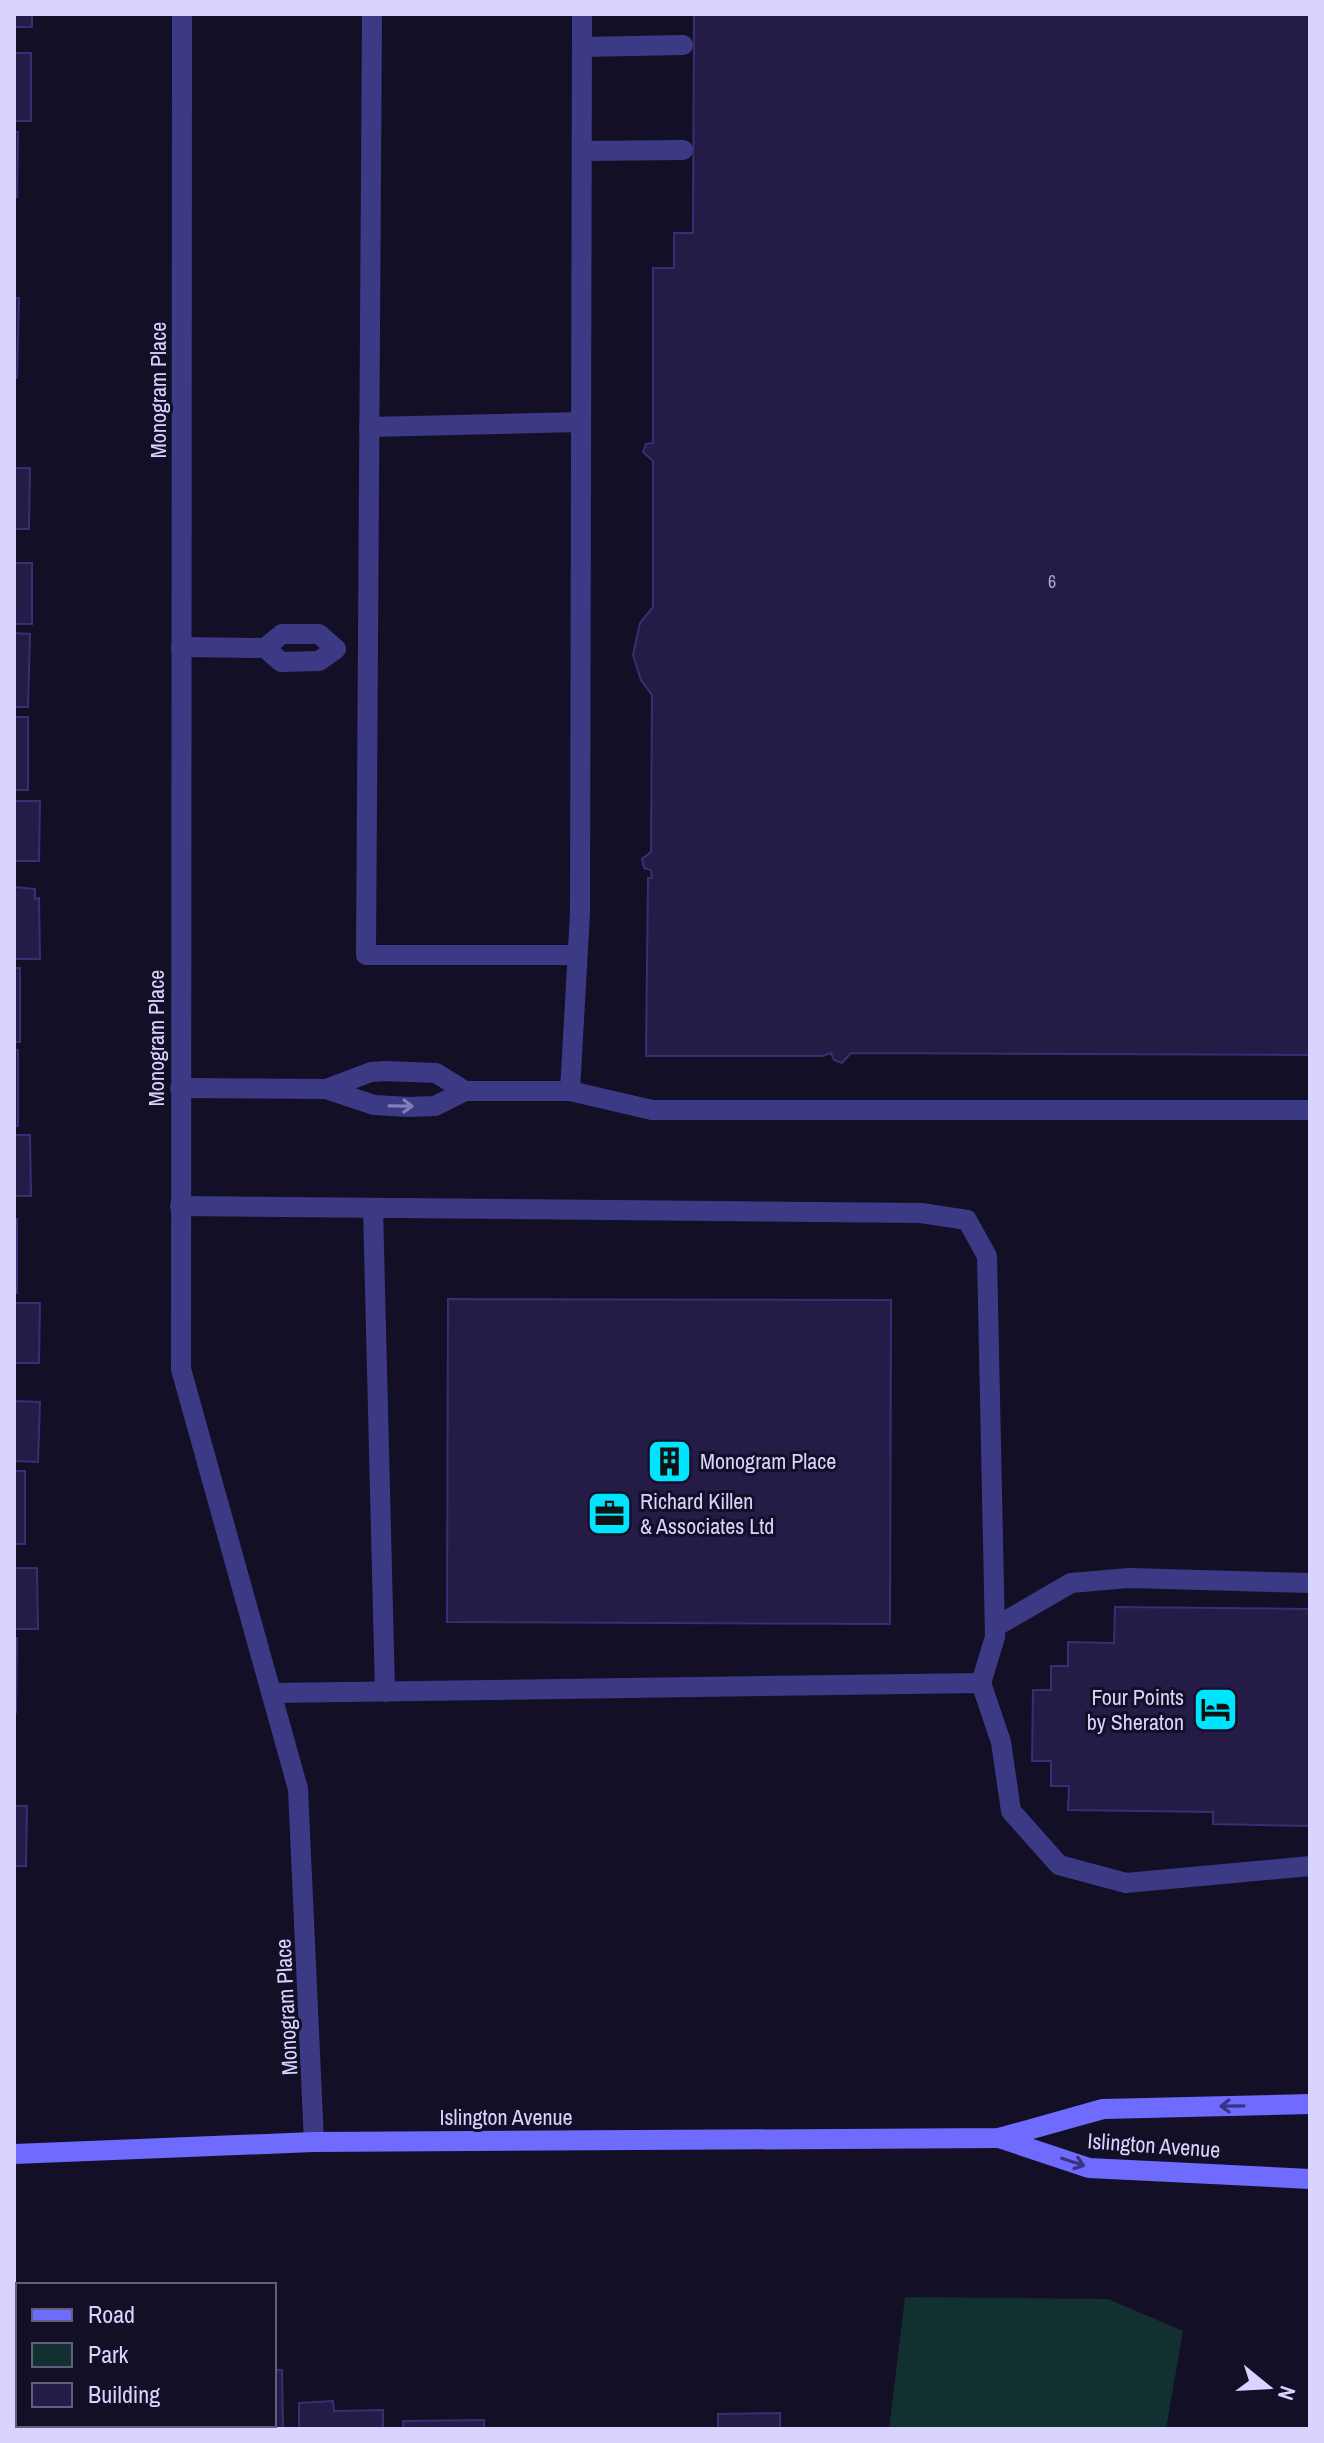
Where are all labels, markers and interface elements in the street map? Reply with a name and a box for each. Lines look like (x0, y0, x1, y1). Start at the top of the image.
street label: Monogram Place (143, 322, 173, 458)
house number: 6 (1048, 569, 1056, 594)
street label: Monogram Place (141, 970, 171, 1106)
one-way arrow (387, 1099, 414, 1114)
building icon: Monogram Place (645, 1437, 693, 1485)
place label: Monogram Place (700, 1446, 836, 1476)
place label: Richard Killen & Associates Ltd (640, 1486, 774, 1541)
office icon: Richard Killen & Associates Ltd (585, 1490, 633, 1538)
place label: Four Points by Sheraton (1087, 1682, 1184, 1737)
hotel icon: Four Points by Sheraton (1191, 1686, 1239, 1734)
street label: Monogram Place (267, 1938, 305, 2076)
one-way arrow (1219, 2098, 1246, 2114)
street label: Islington Avenue (439, 2102, 573, 2132)
street label: Islington Avenue (1087, 2125, 1221, 2165)
one-way arrow (1060, 2156, 1085, 2171)
legend (16, 2283, 276, 2427)
text: Road (88, 2298, 135, 2330)
text: Park (88, 2338, 129, 2370)
north arrow (1228, 2347, 1308, 2427)
text: Building (88, 2378, 160, 2410)
text: N (1271, 2382, 1303, 2404)

